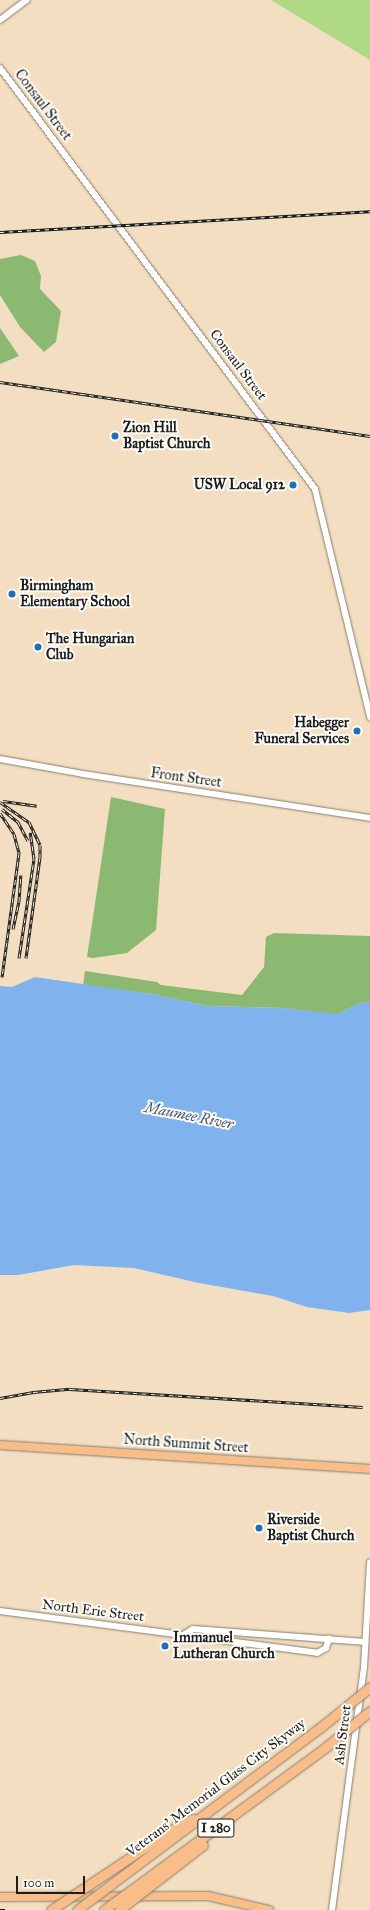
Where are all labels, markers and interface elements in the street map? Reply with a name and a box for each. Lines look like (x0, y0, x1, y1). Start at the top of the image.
street label: Consaul Street (11, 66, 75, 144)
street label: Consaul Street (206, 326, 270, 404)
place label: Zion Hill Baptist Church (123, 420, 211, 452)
marker: Zion Hill Baptist Church (110, 431, 120, 441)
place label: USW Local 912 (194, 477, 285, 493)
marker: USW Local 912 (288, 480, 298, 490)
place label: Birmingham Elementary School (20, 578, 130, 610)
marker: Birmingham Elementary School (7, 589, 17, 599)
place label: The Hungarian Club (46, 631, 134, 664)
marker: The Hungarian Club (33, 642, 43, 652)
place label: Habegger Funeral Services (254, 715, 349, 748)
marker: Habegger Funeral Services (352, 726, 362, 736)
street label: Front Street (149, 765, 223, 791)
water label: Maumee River (143, 1099, 235, 1133)
street label: North Summit Street (123, 1431, 249, 1457)
place label: Riverside Baptist Church (267, 1512, 355, 1544)
marker: Riverside Baptist Church (254, 1523, 264, 1533)
street label: North Erie Street (41, 1596, 145, 1626)
place label: Immanuel Lutheran Church (173, 1630, 275, 1662)
marker: Immanuel Lutheran Church (160, 1641, 170, 1651)
street label: Ash Street (331, 1704, 355, 1766)
street label: Veterans' Memorial Glass City Skyway (123, 1715, 309, 1861)
road number: I 280 (197, 1817, 235, 1839)
scale bar (18, 1868, 87, 1894)
text: 100 m (23, 1876, 54, 1890)

